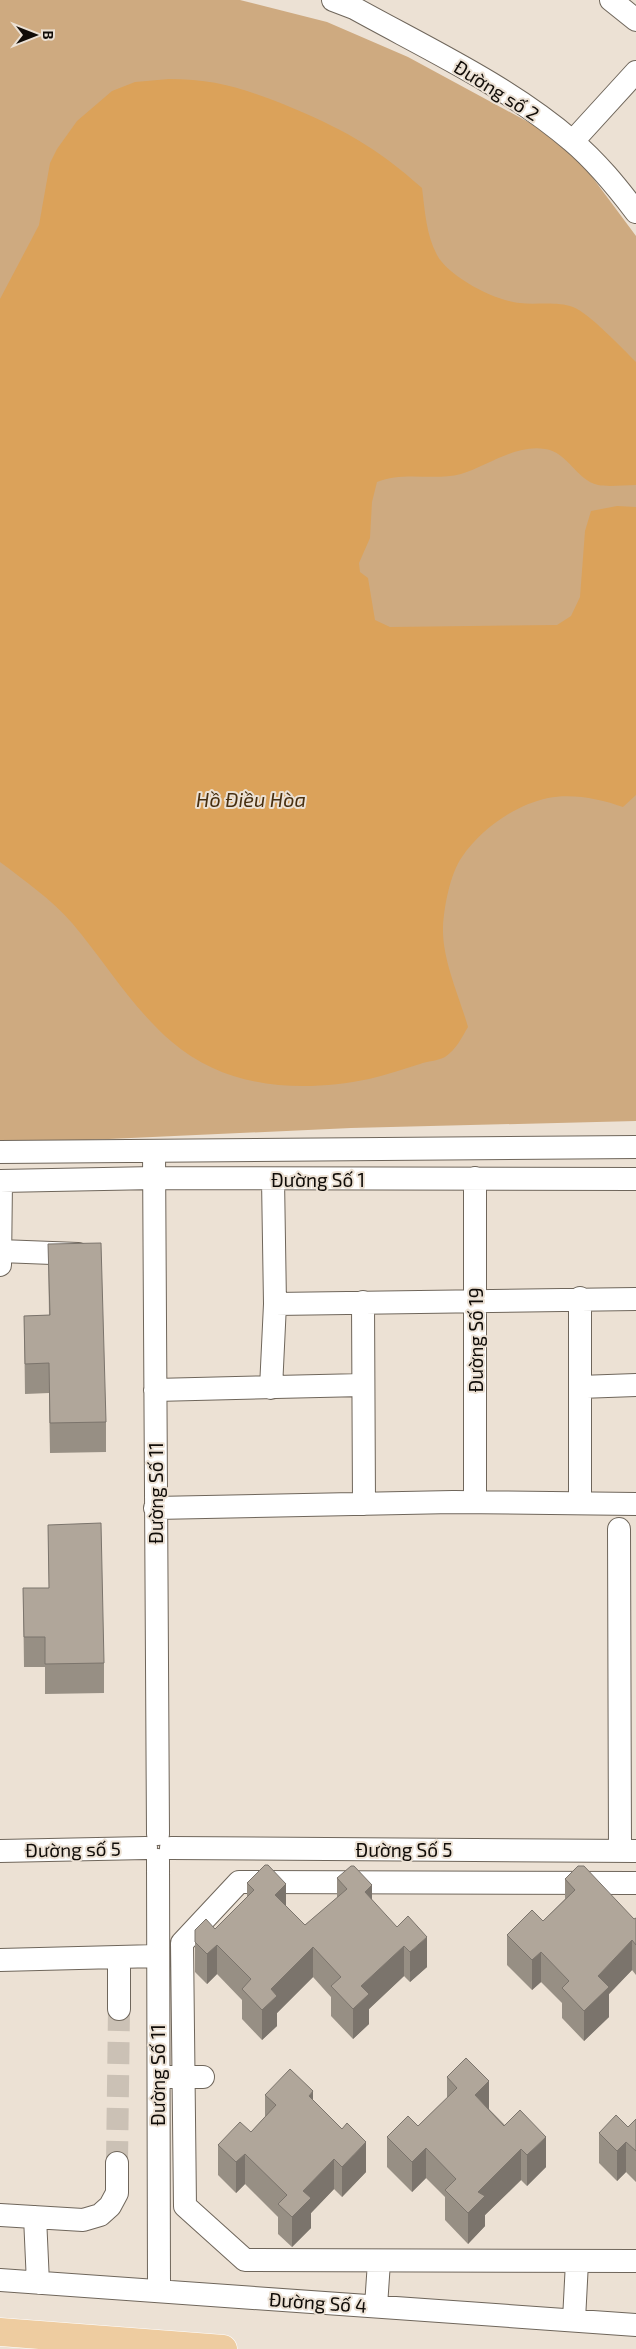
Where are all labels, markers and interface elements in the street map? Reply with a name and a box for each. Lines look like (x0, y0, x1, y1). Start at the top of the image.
north arrow (10, 10, 60, 60)
text: B (40, 31, 57, 40)
street label: Đường số 2 (450, 55, 544, 125)
water label: Hồ Điều Hòa (196, 787, 306, 811)
street label: Đường Số 1 (271, 1168, 365, 1191)
street label: Đường Số 19 (464, 1287, 487, 1393)
street label: Đường Số 11 (144, 1442, 167, 1544)
street label: Đường số 5 (25, 1837, 121, 1861)
street label: Đường Số 5 (356, 1838, 452, 1861)
street label: Đường Số 11 (146, 2024, 169, 2126)
street label: Đường Số 4 (268, 2287, 368, 2317)

